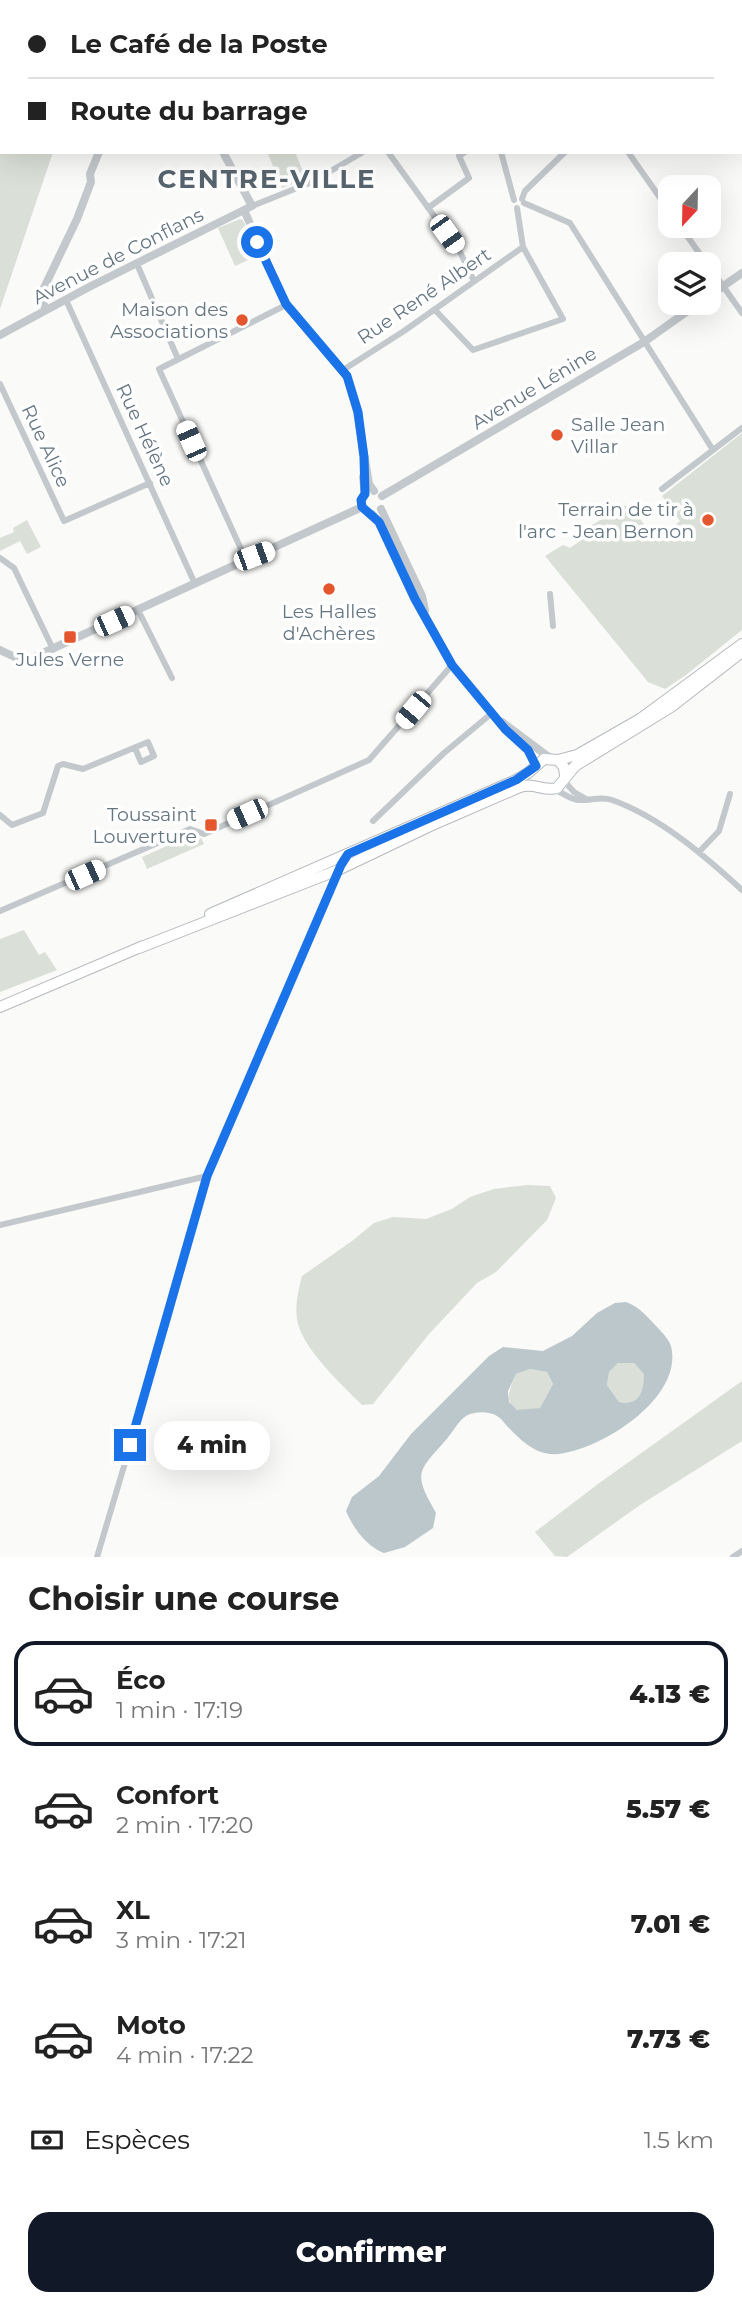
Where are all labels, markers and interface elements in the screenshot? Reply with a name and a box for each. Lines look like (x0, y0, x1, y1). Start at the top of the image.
text: Le Café de la Poste (70, 28, 328, 60)
text: Route du barrage (70, 95, 308, 127)
district label: CENTRE-VILLE (157, 163, 377, 195)
north arrow (658, 175, 721, 238)
map controls (658, 175, 721, 315)
street label: Avenue de Conflans (29, 203, 207, 309)
car (427, 211, 468, 257)
route start (241, 226, 273, 258)
street label: Rue René Albert (353, 243, 495, 349)
button: layers (658, 252, 721, 315)
place label: Maison des Associations (110, 298, 228, 343)
marker: Maison des Associations (234, 312, 250, 328)
street label: Avenue Lénine (467, 342, 601, 434)
street label: Rue Hélène (111, 380, 179, 490)
street label: Rue Alice (17, 401, 75, 491)
place label: Salle Jean Villar (571, 413, 665, 458)
car (173, 418, 210, 464)
marker: Salle Jean Villar (549, 427, 565, 443)
place label: Terrain de tir à l'arc - Jean Bernon (518, 498, 694, 543)
marker: Terrain de tir à l'arc - Jean Bernon (700, 512, 716, 528)
car (231, 539, 278, 573)
marker: Les Halles d'Achères (321, 581, 337, 597)
place label: Les Halles d'Achères (282, 600, 376, 645)
car (91, 603, 138, 639)
marker: Jules Verne (62, 629, 78, 645)
place label: Jules Verne (15, 648, 124, 671)
car (392, 687, 435, 733)
car (224, 796, 271, 832)
place label: Toussaint Louverture (93, 803, 197, 848)
marker: Toussaint Louverture (203, 817, 219, 833)
car (62, 857, 109, 893)
callout: 4 min (154, 1420, 270, 1470)
route end (114, 1429, 146, 1461)
text: 4 min (177, 1431, 247, 1459)
text: Choisir une course (28, 1579, 340, 1618)
icon: car (32, 1662, 95, 1725)
text: Éco (116, 1664, 166, 1696)
text: 4.13 € (629, 1678, 710, 1710)
text: 1 min · 17:19 (116, 1696, 243, 1724)
icon: car (32, 1777, 95, 1840)
text: Confort (116, 1779, 219, 1811)
text: 5.57 € (626, 1793, 710, 1825)
text: 2 min · 17:20 (116, 1811, 254, 1839)
icon: car (32, 1892, 95, 1955)
text: XL (116, 1894, 150, 1926)
text: 7.01 € (631, 1908, 710, 1940)
text: 3 min · 17:21 (116, 1926, 247, 1954)
icon: car (32, 2007, 95, 2070)
text: Moto (116, 2009, 186, 2041)
text: 7.73 € (627, 2023, 710, 2055)
text: 4 min · 17:22 (116, 2041, 254, 2069)
icon: cash (28, 2121, 66, 2159)
text: Espèces (84, 2124, 190, 2156)
text: 1.5 km (644, 2126, 714, 2154)
button: Confirmer (28, 2212, 714, 2292)

